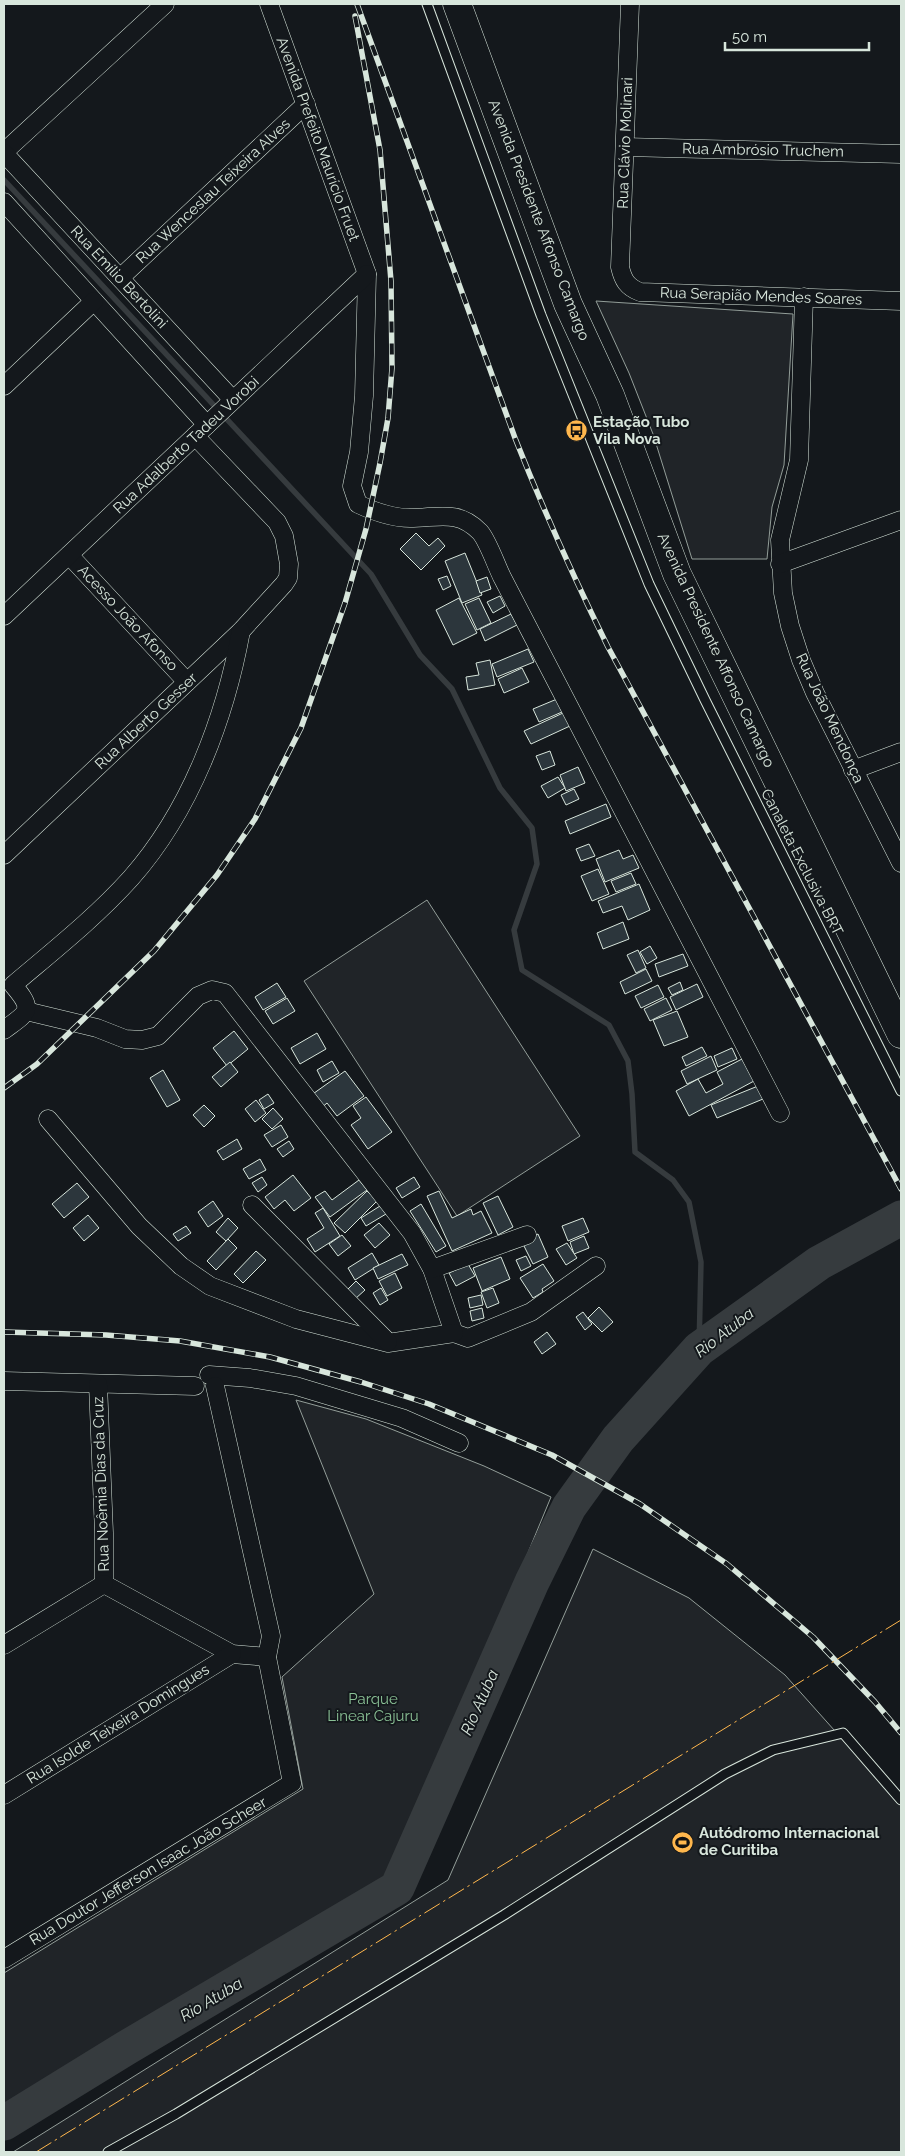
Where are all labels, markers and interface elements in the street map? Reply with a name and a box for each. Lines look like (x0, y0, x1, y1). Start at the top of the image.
scale bar (725, 20, 869, 52)
text: 50 m (732, 28, 767, 46)
street label: Avenida Prefeito Maurício Fruet (273, 34, 363, 244)
street label: Rua Clávio Molinari (614, 77, 636, 209)
street label: Avenida Presidente Affonso Camargo (485, 97, 593, 343)
street label: Rua Wenceslau Teixeira Alves (132, 115, 294, 267)
street label: Rua Ambrósio Truchem (682, 140, 844, 160)
street label: Rua Emílio Bertolini (67, 222, 171, 332)
street label: Rua Serapião Mendes Soares (660, 283, 862, 309)
street label: Rua Adalberto Tadeu Vorobi (109, 373, 263, 517)
place label: Estação Tubo Vila Nova (593, 413, 689, 448)
bus stop icon: Estação Tubo Vila Nova (565, 419, 589, 443)
street label: Avenida Presidente Affonso Camargo (654, 530, 778, 770)
street label: Acesso João Afonso (74, 561, 182, 675)
street label: Rua João Mendonça (792, 650, 868, 786)
street label: Rua Alberto Gesser (91, 668, 201, 773)
street label: Canaleta Exclusiva BRT (757, 786, 847, 938)
water label: Rio Atuba (691, 1303, 758, 1361)
street label: Rua Noêmia Dias da Cruz (89, 1396, 113, 1572)
street label: Rua Isolde Teixeira Domingues (23, 1660, 213, 1788)
water label: Rio Atuba (457, 1666, 502, 1738)
park label: Parque Linear Cajuru (327, 1690, 419, 1725)
street label: Rua Doutor Jefferson Isaac João Scheer (26, 1793, 270, 1949)
place label: Autódromo Internacional de Curitiba (699, 1824, 880, 1859)
sports icon: Autódromo Internacional de Curitiba (671, 1830, 695, 1854)
water label: Rio Atuba (177, 1973, 246, 2025)

